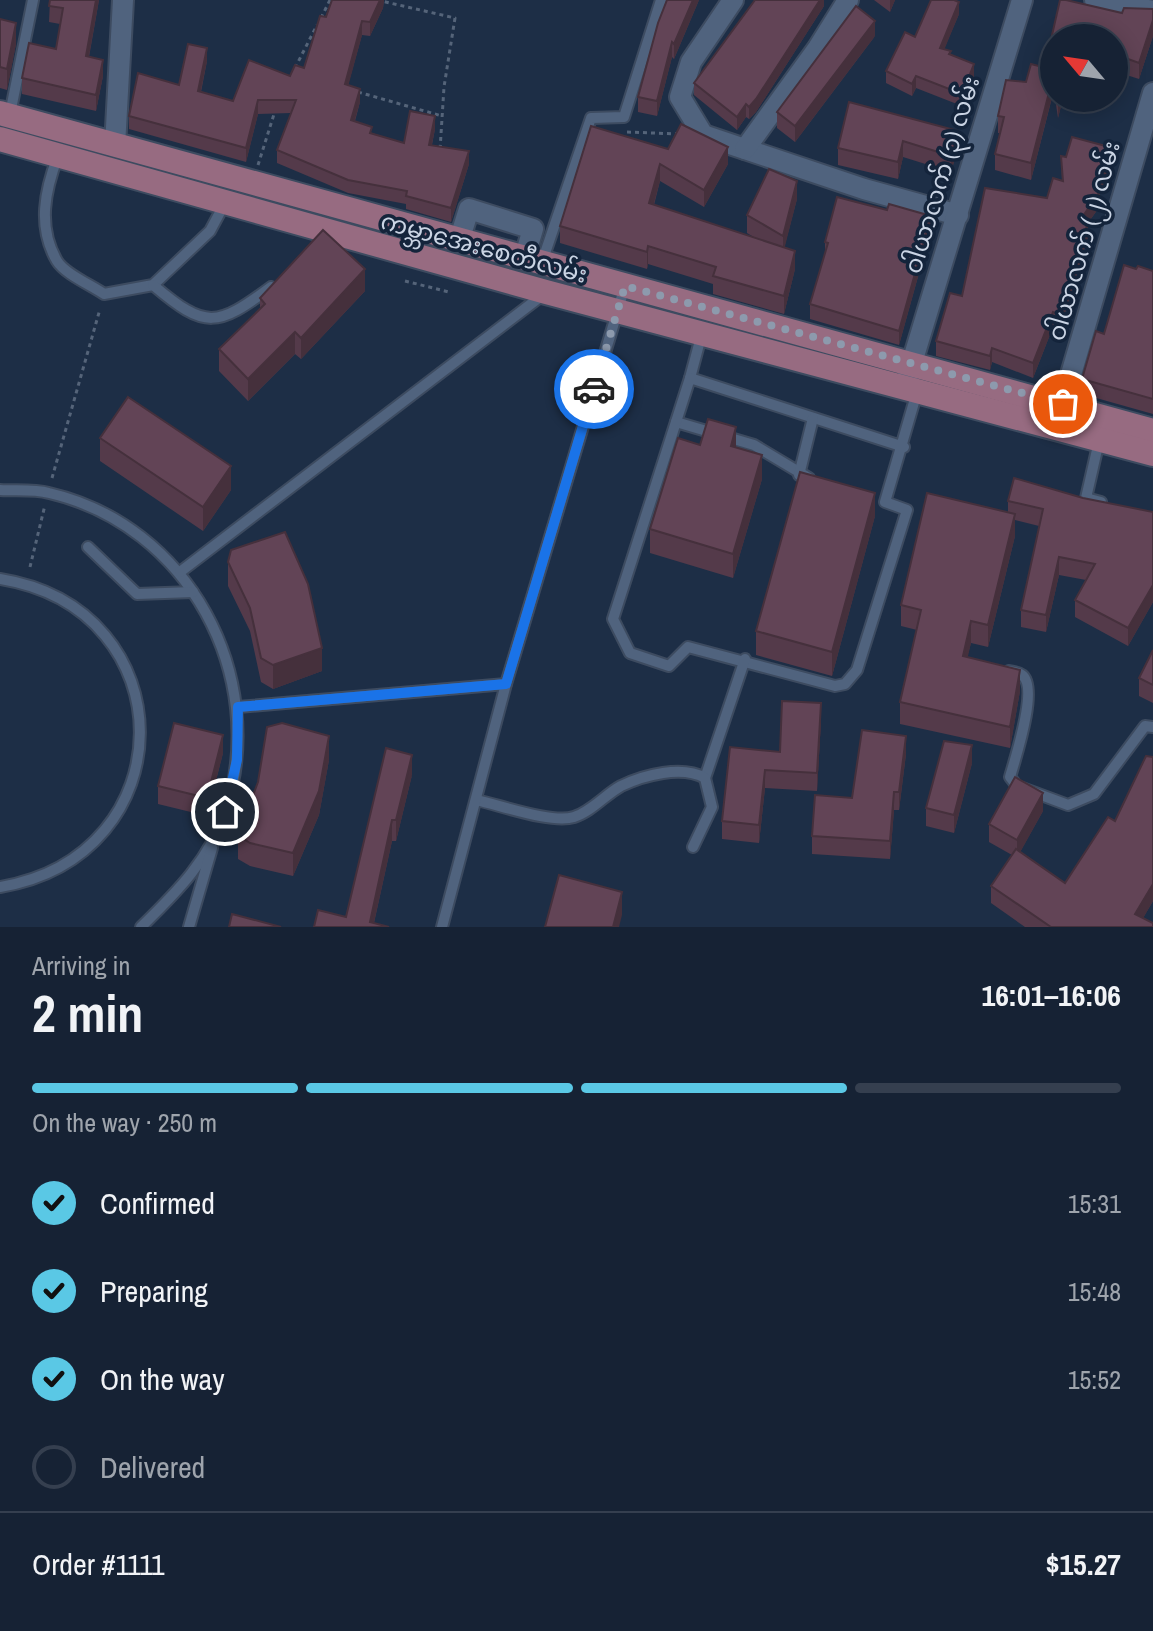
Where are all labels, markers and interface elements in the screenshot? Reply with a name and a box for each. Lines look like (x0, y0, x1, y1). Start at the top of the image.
north arrow (1040, 24, 1128, 112)
map controls (1040, 24, 1128, 112)
street label: ဝါယာလက် (၃) လမ်း (896, 72, 990, 279)
street label: ဝါယာလက် (၂) လမ်း (1039, 137, 1131, 345)
street label: ကမ္ဘာအေးစေတီလမ်း (376, 204, 591, 294)
courier (554, 349, 634, 429)
icon: car (572, 367, 616, 411)
pin (1029, 370, 1097, 438)
icon: bag (1041, 382, 1085, 426)
pin (191, 778, 259, 846)
icon: home (203, 790, 247, 834)
text: Arriving in (32, 948, 130, 983)
text: 16:01–16:06 (982, 975, 1121, 1015)
text: 2 min (32, 978, 143, 1048)
text: On the way · 250 m (32, 1105, 217, 1140)
icon: check (32, 1181, 76, 1225)
text: Confirmed (100, 1183, 215, 1223)
text: 15:31 (1068, 1186, 1121, 1221)
icon: check (32, 1269, 76, 1313)
text: Preparing (100, 1271, 208, 1311)
text: 15:48 (1068, 1274, 1121, 1309)
icon: check (32, 1357, 76, 1401)
text: On the way (100, 1359, 224, 1399)
text: 15:52 (1068, 1362, 1121, 1397)
text: Delivered (100, 1447, 205, 1487)
text: Order #1111 (32, 1544, 165, 1584)
text: $15.27 (1046, 1544, 1121, 1584)

